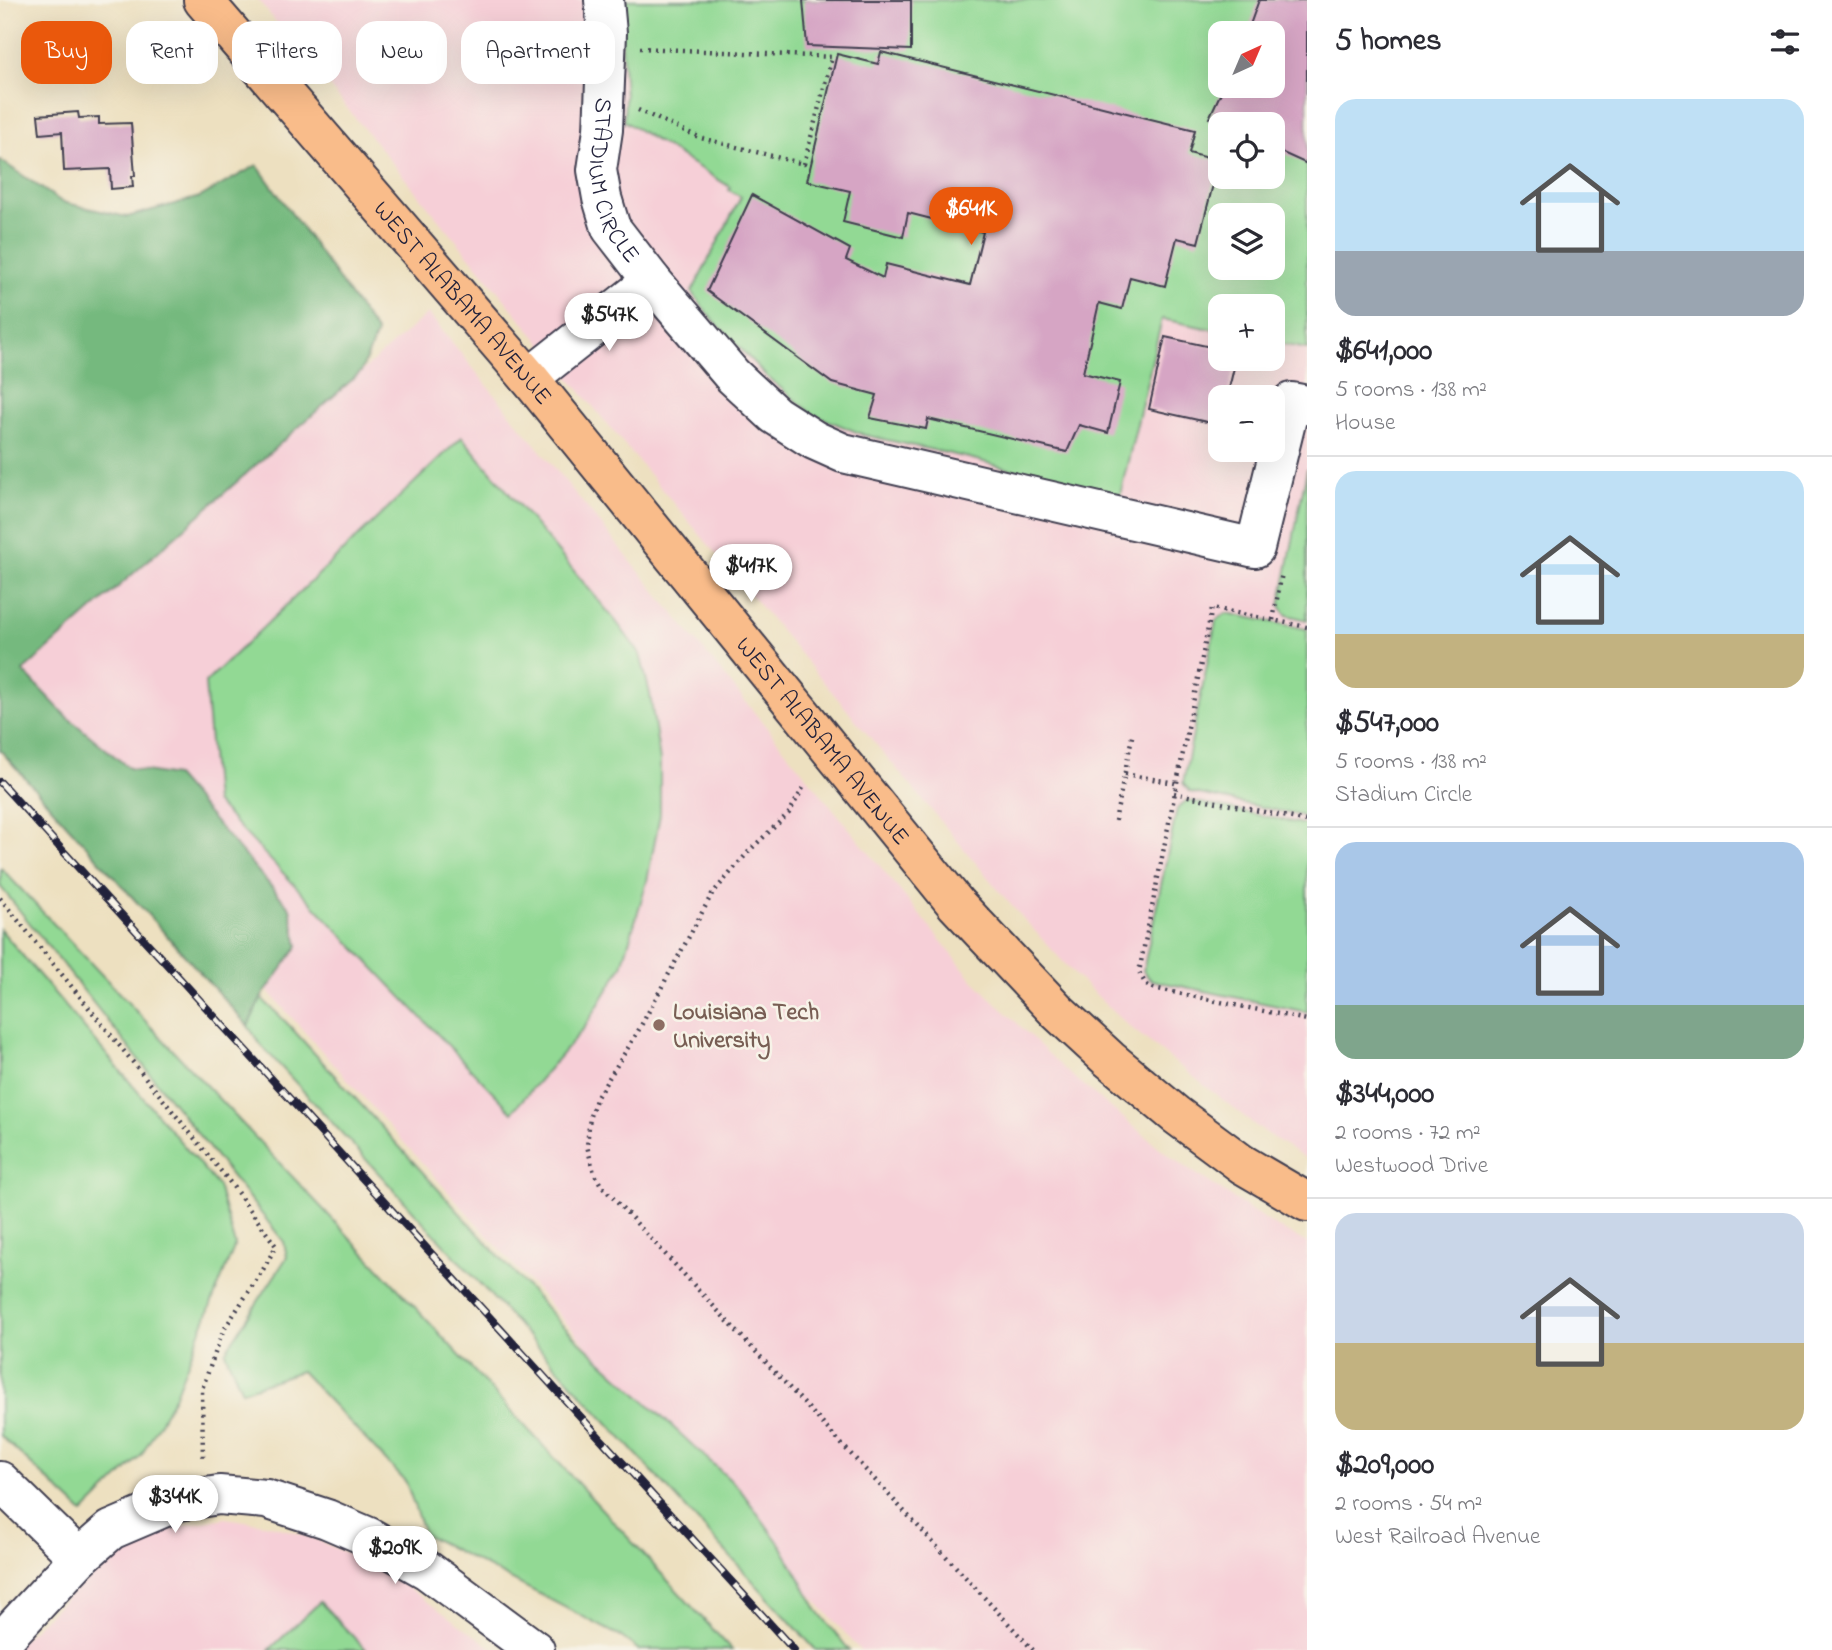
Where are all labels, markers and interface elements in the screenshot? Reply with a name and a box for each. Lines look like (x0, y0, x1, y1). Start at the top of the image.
text: 5 homes (1335, 20, 1442, 64)
chip: Buy (21, 21, 112, 84)
chip: Rent (126, 21, 218, 84)
chip: Filters (232, 21, 342, 84)
chip: New (356, 21, 447, 84)
chip: Apartment (461, 21, 615, 84)
north arrow (1208, 21, 1284, 98)
map controls (1208, 21, 1285, 462)
icon: filters (1766, 23, 1804, 61)
street label: STADIUM CIRCLE (576, 97, 647, 272)
button: locate (1208, 112, 1285, 189)
icon: home (1507, 145, 1633, 271)
pin: $641K (922, 188, 1020, 247)
text: $641K (945, 193, 997, 226)
street label: WEST ALABAMA AVENUE (364, 194, 559, 414)
button: layers (1208, 203, 1285, 280)
pin: $547K (560, 294, 658, 353)
button: + (1208, 294, 1285, 371)
text: $547K (580, 299, 638, 332)
text: $641,000 (1335, 330, 1432, 374)
text: 5 rooms · 138 m² (1335, 374, 1487, 407)
button: − (1208, 385, 1285, 462)
text: House (1335, 407, 1395, 440)
icon: home (1507, 517, 1633, 643)
pin: $417K (702, 544, 800, 604)
text: $417K (725, 550, 777, 583)
street label: WEST ALABAMA AVENUE (726, 630, 917, 854)
text: $547,000 (1335, 702, 1439, 746)
text: 5 rooms · 138 m² (1335, 746, 1487, 779)
text: Stadium Circle (1335, 779, 1472, 812)
icon: home (1507, 888, 1633, 1014)
place label: Louisiana Tech University (673, 996, 819, 1060)
marker: Louisiana Tech University (651, 1017, 667, 1033)
text: $344,000 (1335, 1073, 1434, 1117)
text: 2 rooms · 72 m² (1335, 1117, 1481, 1150)
text: Westwood Drive (1335, 1150, 1488, 1183)
icon: home (1507, 1259, 1633, 1385)
text: $209,000 (1335, 1444, 1434, 1488)
pin: $344K (126, 1476, 224, 1535)
text: $344K (148, 1481, 202, 1514)
text: 2 rooms · 54 m² (1335, 1488, 1482, 1521)
text: West Railroad Avenue (1335, 1521, 1540, 1554)
pin: $209K (346, 1526, 444, 1586)
text: $209K (368, 1532, 422, 1565)

